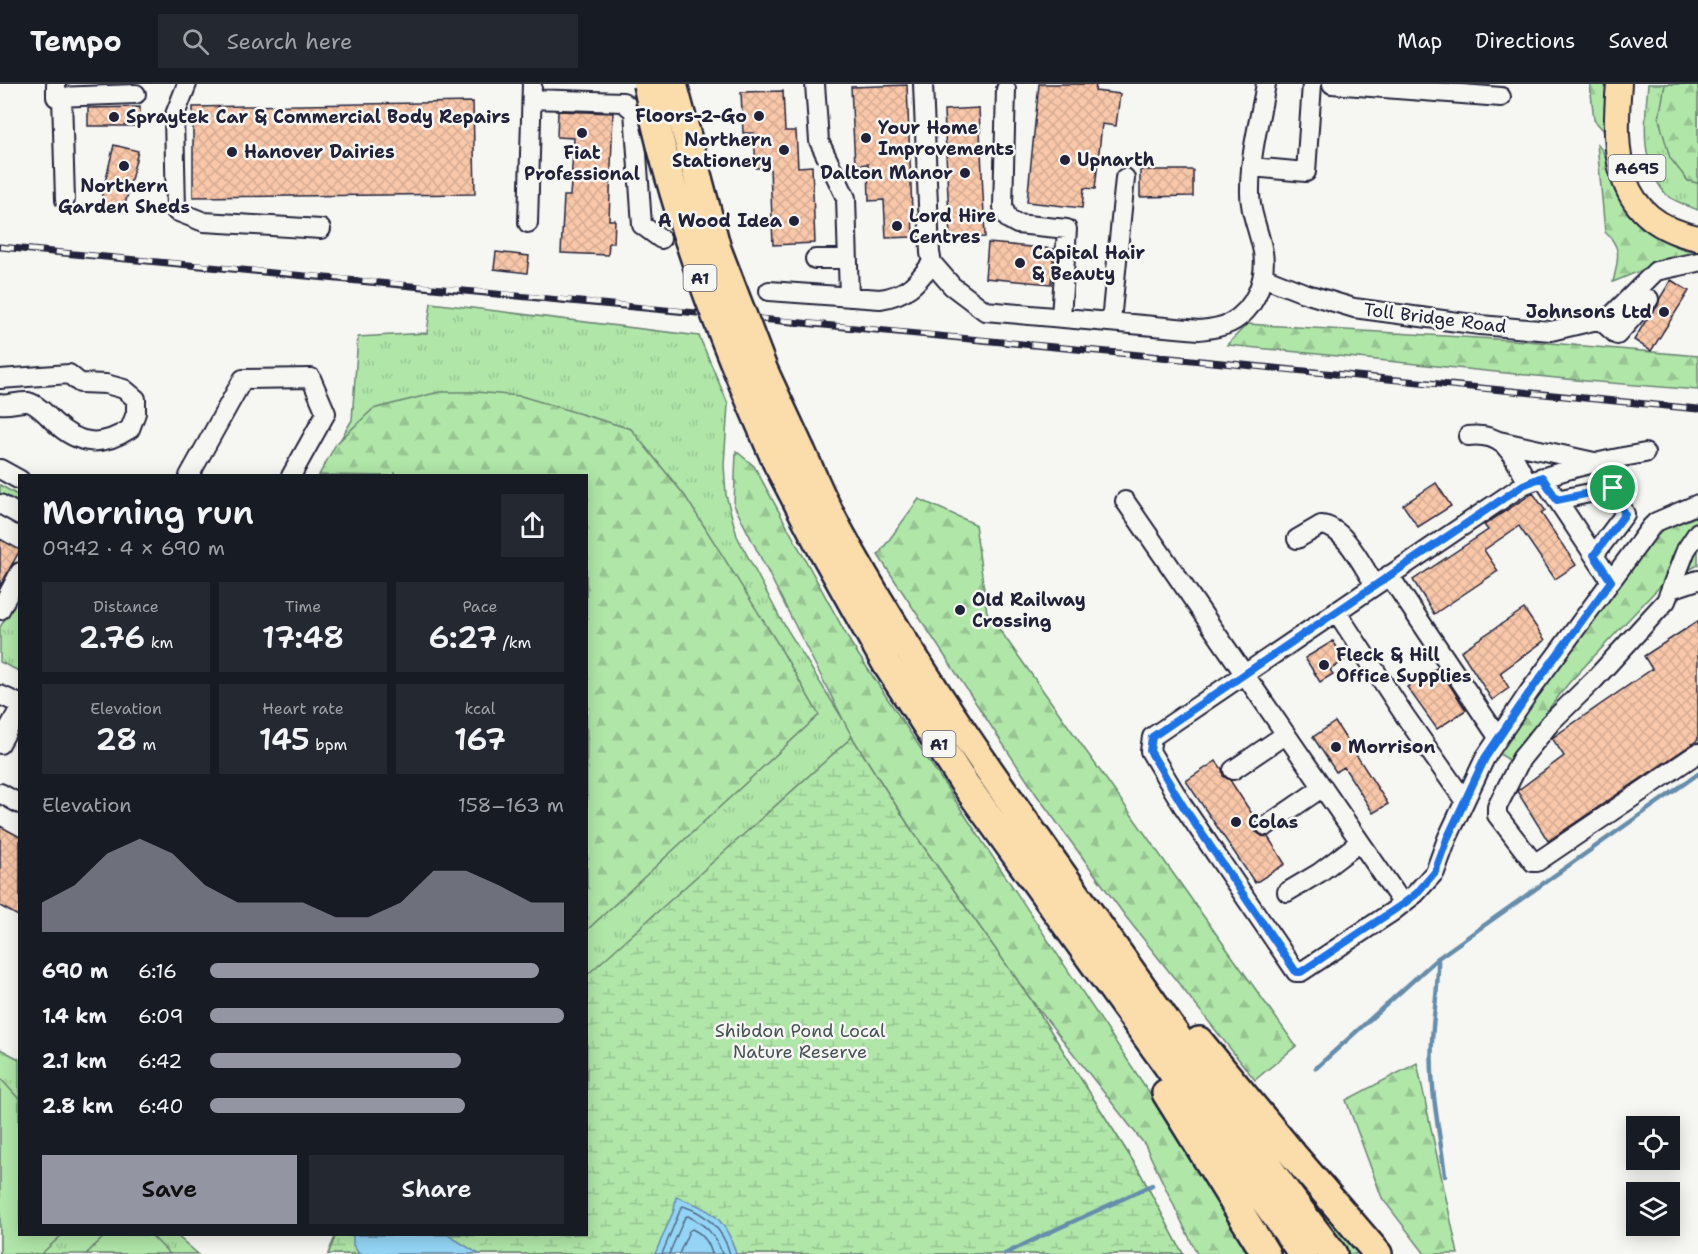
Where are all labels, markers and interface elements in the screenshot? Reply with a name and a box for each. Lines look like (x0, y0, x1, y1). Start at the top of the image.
search box (158, 14, 578, 68)
text: Tempo (30, 22, 122, 60)
icon: search (179, 25, 212, 58)
text: Search here (227, 27, 352, 56)
text: Map (1397, 27, 1442, 55)
text: Directions (1475, 27, 1575, 55)
text: Saved (1608, 27, 1668, 55)
place label: Floors-2-Go (635, 104, 747, 128)
place label: Spraytek Car & Commercial Body Repairs (126, 105, 510, 129)
marker: Floors-2-Go (752, 109, 766, 123)
marker: Spraytek Car & Commercial Body Repairs (107, 110, 121, 124)
place label: Your Home Improvements (878, 116, 1014, 161)
marker: Fiat Professional (575, 126, 589, 140)
place label: Northern Stationery (672, 128, 772, 173)
marker: Your Home Improvements (859, 131, 873, 145)
place label: Hanover Dairies (244, 140, 395, 164)
place label: Fiat Professional (524, 141, 640, 186)
marker: Northern Stationery (777, 143, 791, 157)
marker: Hanover Dairies (225, 145, 239, 159)
place label: Upnarth (1077, 148, 1155, 172)
marker: Upnarth (1058, 153, 1072, 167)
road number: A695 (1608, 155, 1666, 181)
marker: Northern Garden Sheds (117, 159, 131, 173)
place label: Dalton Manor (820, 161, 953, 185)
marker: Dalton Manor (958, 166, 972, 180)
place label: Northern Garden Sheds (58, 174, 190, 219)
place label: Lord Hire Centres (909, 204, 996, 249)
place label: A Wood Idea (658, 209, 783, 233)
marker: A Wood Idea (787, 214, 801, 228)
marker: Lord Hire Centres (890, 219, 904, 233)
place label: Capital Hair & Beauty (1032, 241, 1145, 286)
marker: Capital Hair & Beauty (1013, 256, 1027, 270)
road number: A1 (684, 265, 716, 291)
street label: Toll Bridge Road (1362, 297, 1508, 339)
place label: Johnsons Ltd (1526, 300, 1652, 324)
marker: Johnsons Ltd (1657, 305, 1671, 319)
pin (1587, 462, 1638, 513)
icon: arrive (1596, 471, 1629, 504)
text: Morning run (42, 490, 254, 535)
button: share (501, 494, 564, 557)
text: 09:42 · 4 × 690 m (42, 535, 225, 561)
place label: Old Railway Crossing (972, 588, 1086, 633)
text: Distance (93, 596, 159, 617)
text: Time (285, 596, 321, 617)
text: Pace (462, 596, 498, 617)
marker: Old Railway Crossing (953, 603, 967, 617)
text: 2.76 (79, 617, 145, 658)
text: 17:48 (262, 617, 344, 658)
text: 6:27 (429, 617, 497, 658)
text: km (145, 632, 173, 653)
text: /km (497, 632, 531, 653)
place label: Fleck & Hill Office Supplies (1336, 643, 1472, 688)
marker: Fleck & Hill Office Supplies (1317, 658, 1331, 672)
text: Elevation (90, 698, 162, 719)
text: Heart rate (262, 698, 344, 719)
text: kcal (464, 698, 496, 719)
text: 28 (96, 719, 137, 760)
text: 145 (259, 719, 310, 760)
text: 167 (454, 719, 506, 760)
road number: A1 (922, 731, 956, 757)
text: m (137, 734, 156, 755)
text: bpm (310, 734, 347, 755)
place label: Morrison (1348, 735, 1436, 759)
marker: Morrison (1329, 740, 1343, 754)
text: Elevation (42, 792, 132, 818)
text: 158–163 m (458, 792, 564, 818)
place label: Colas (1248, 810, 1298, 834)
marker: Colas (1229, 815, 1243, 829)
text: 690 m (42, 958, 108, 984)
text: 6:16 (138, 958, 177, 984)
text: 1.4 km (42, 1003, 107, 1029)
text: 6:09 (138, 1003, 184, 1029)
park label: Shibdon Pond Local Nature Reserve (715, 1019, 886, 1064)
text: 2.1 km (42, 1048, 107, 1074)
text: 6:42 (138, 1048, 182, 1074)
text: 2.8 km (42, 1093, 113, 1119)
text: 6:40 (138, 1093, 183, 1119)
map controls (1626, 1116, 1680, 1236)
button: locate (1626, 1116, 1680, 1170)
button: Save (42, 1155, 297, 1224)
button: Share (309, 1155, 564, 1224)
button: layers (1626, 1182, 1680, 1236)

